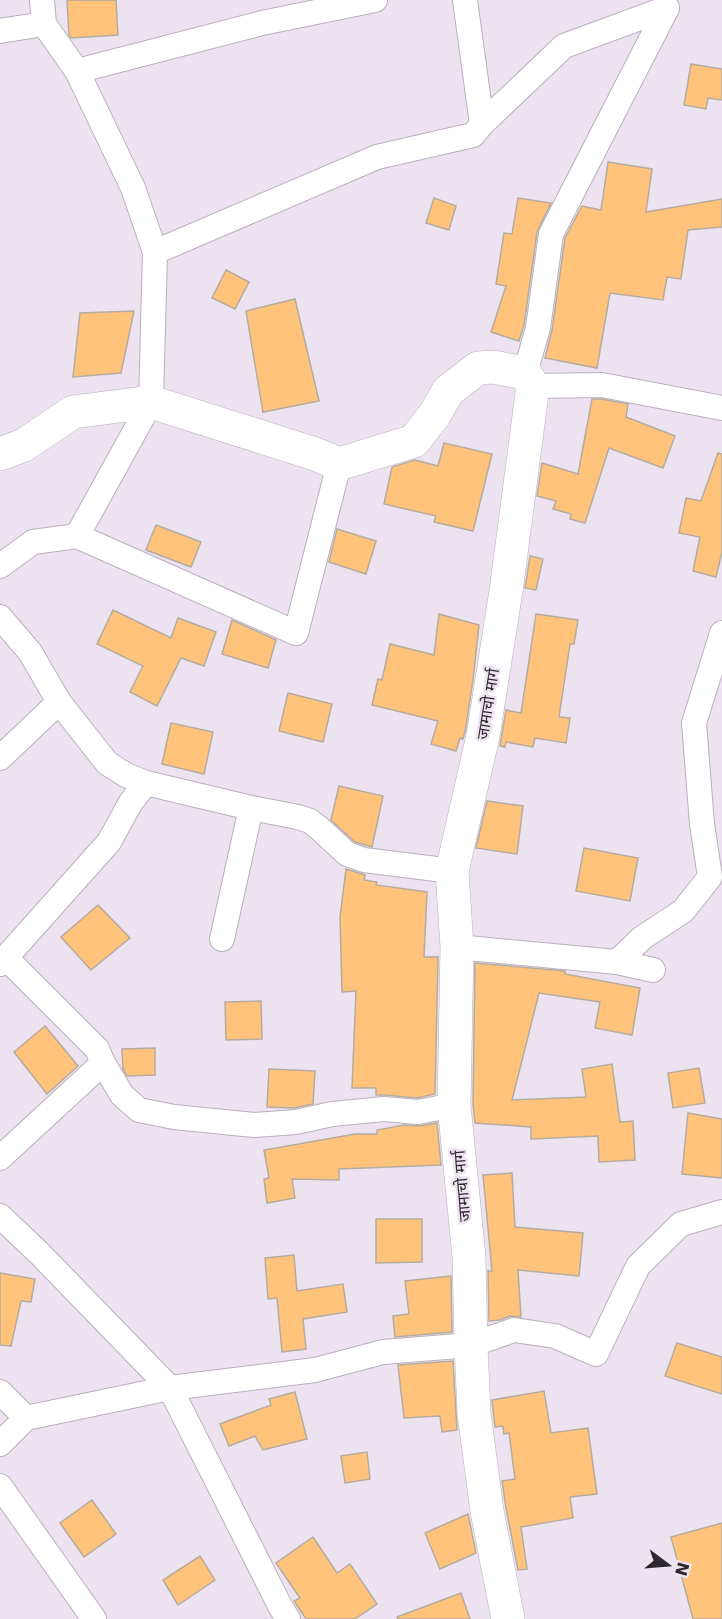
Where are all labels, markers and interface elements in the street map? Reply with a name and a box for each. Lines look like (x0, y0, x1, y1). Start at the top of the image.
street label: जामाचो मार्ग (473, 666, 503, 741)
street label: जामाचो मार्ग (449, 1148, 475, 1223)
north arrow (638, 1535, 698, 1595)
text: N (671, 1560, 693, 1578)

